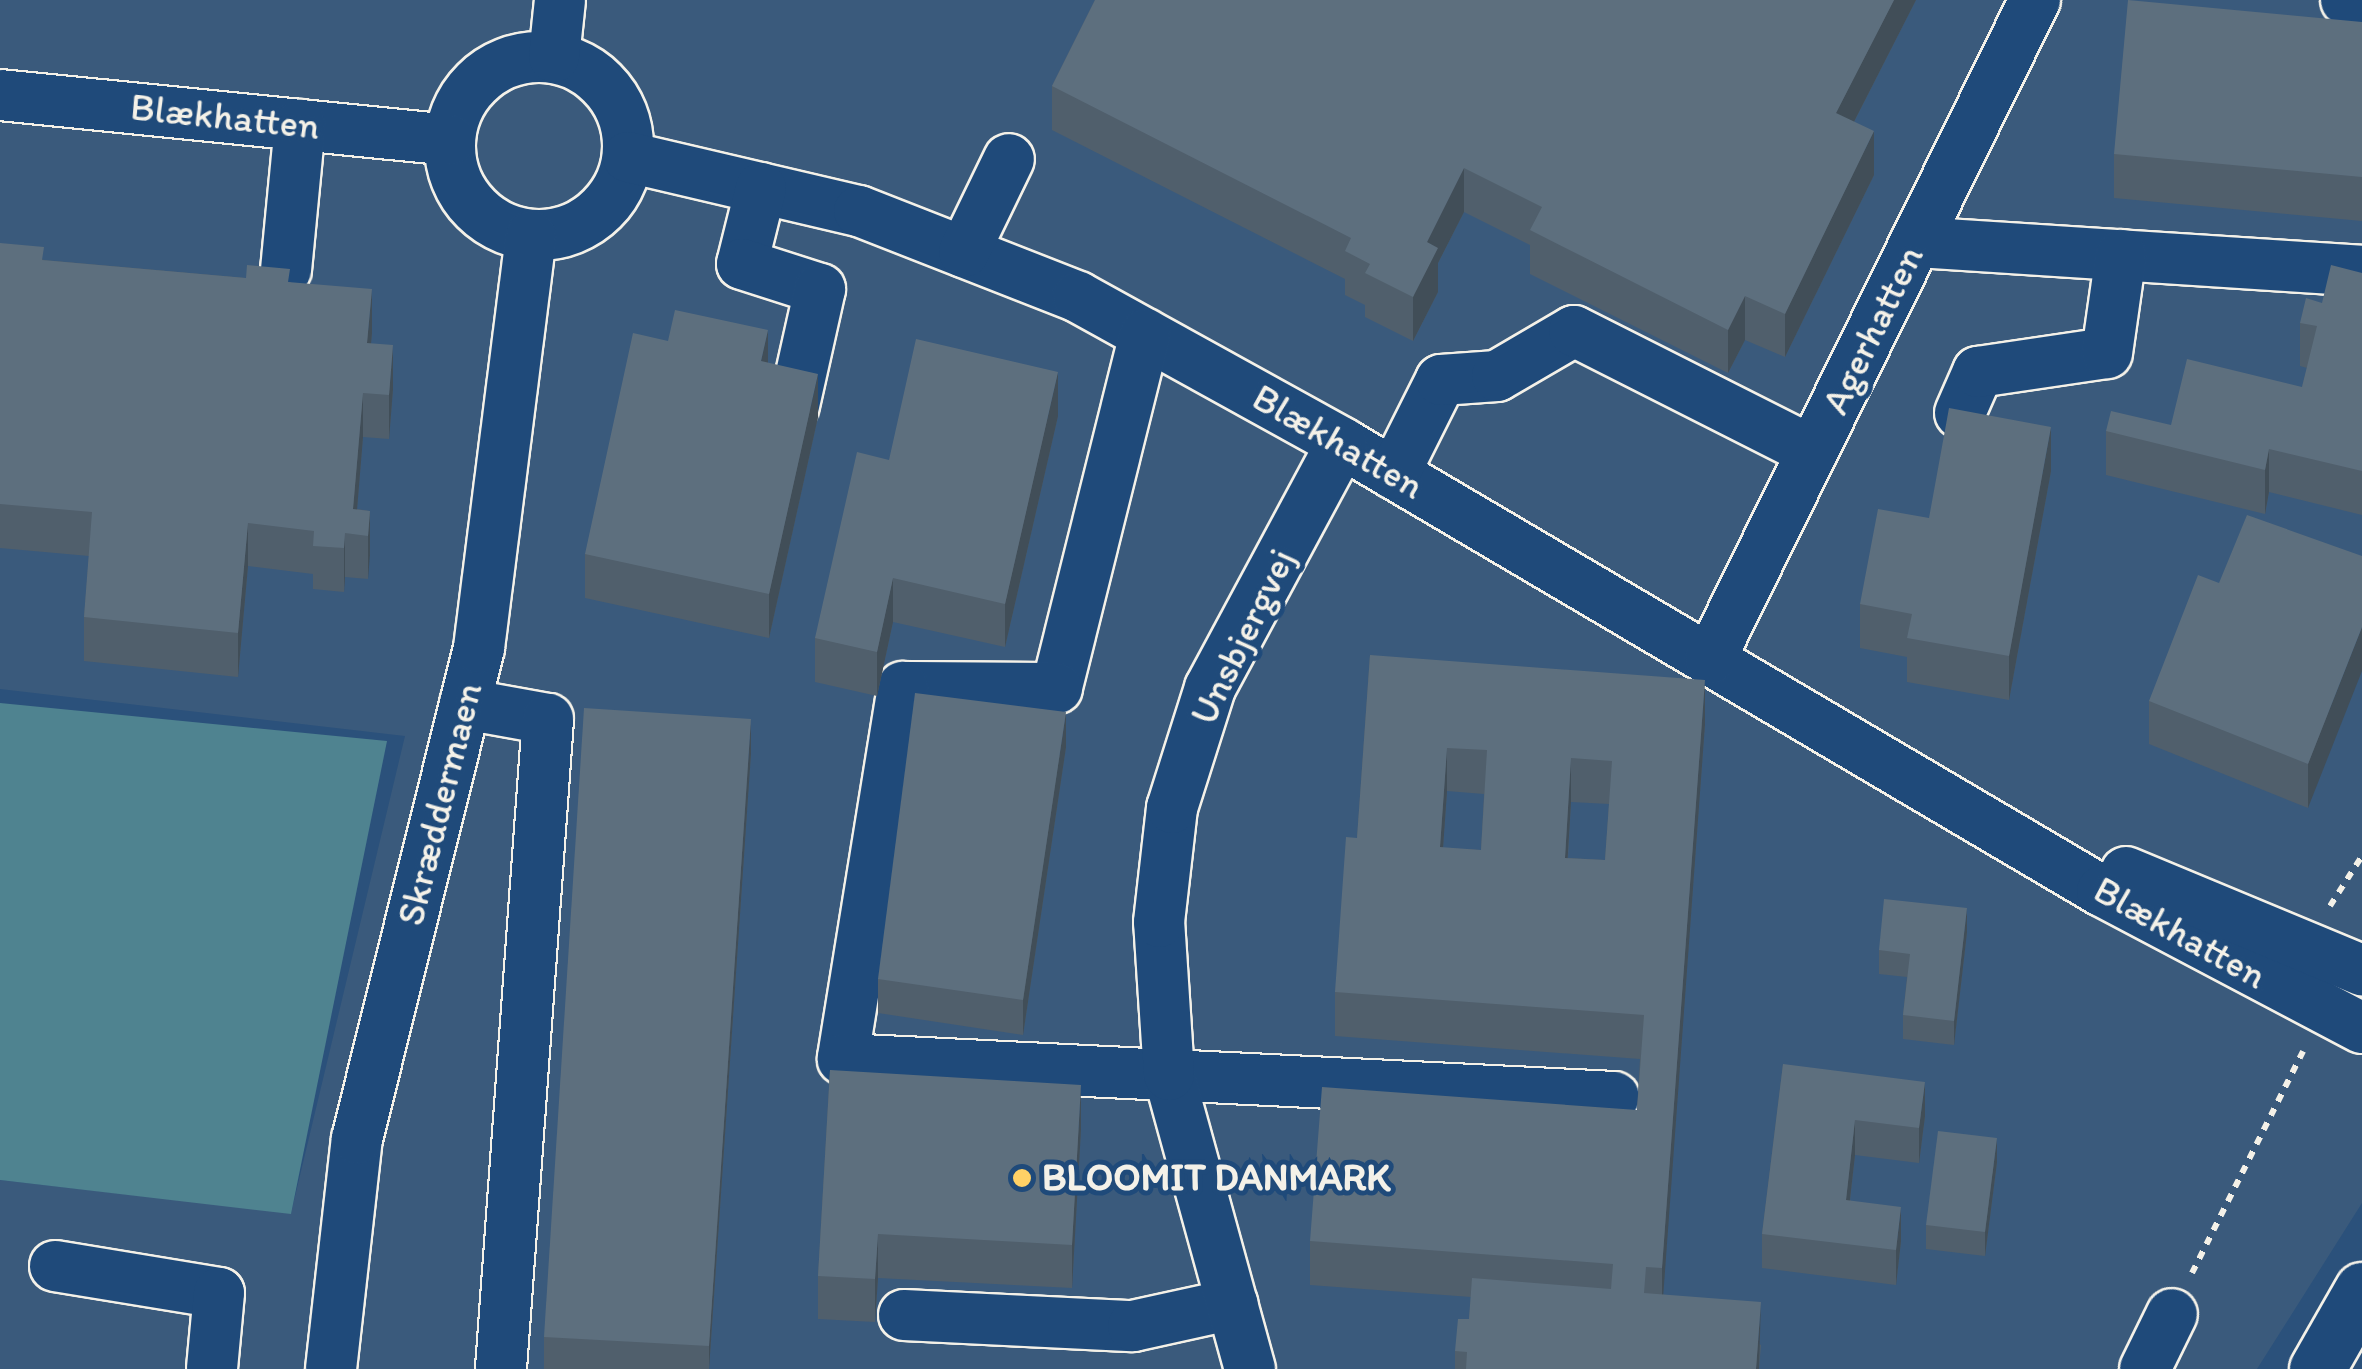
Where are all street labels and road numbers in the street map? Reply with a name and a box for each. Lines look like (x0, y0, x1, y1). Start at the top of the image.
street label: Blækhatten (128, 84, 322, 150)
street label: Agerhatten (1813, 238, 1933, 422)
street label: Blækhatten (1244, 375, 1432, 509)
street label: Unsbjergvej (1181, 542, 1305, 732)
street label: Skræddermaen (388, 678, 492, 930)
street label: Blækhatten (2086, 867, 2274, 999)

